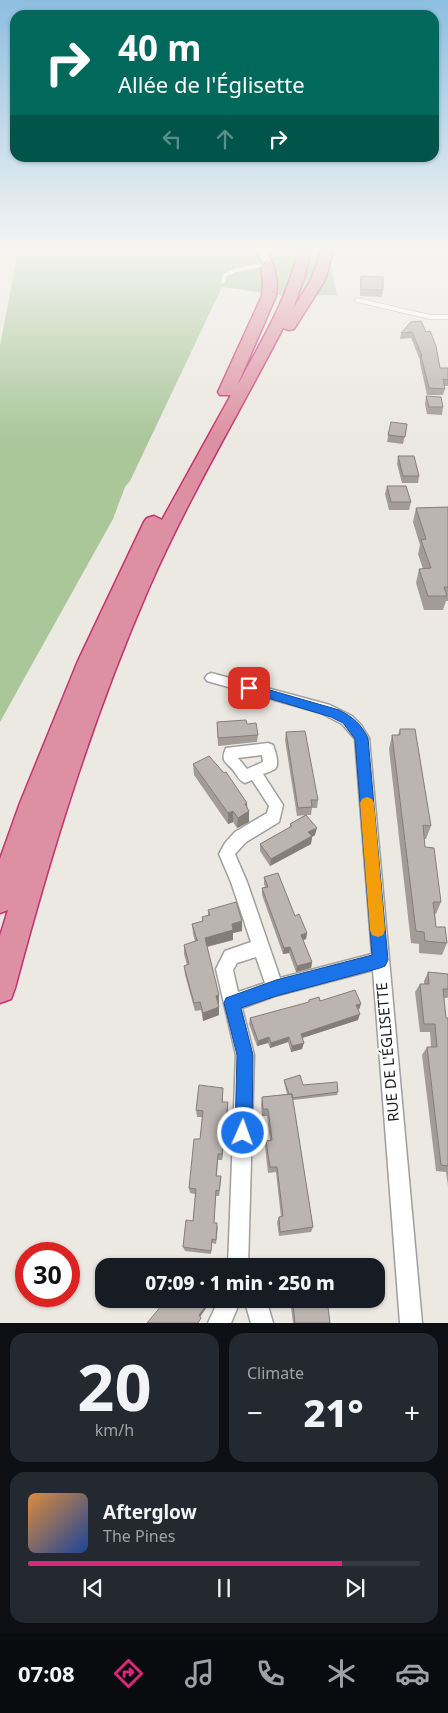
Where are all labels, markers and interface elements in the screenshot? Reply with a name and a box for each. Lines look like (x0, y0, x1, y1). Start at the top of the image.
text: 40 m (118, 24, 201, 71)
icon: right (35, 30, 100, 95)
text: Allée de l'Églisette (118, 69, 305, 99)
icon: left (158, 125, 186, 153)
icon: ahead (211, 125, 239, 153)
icon: right (264, 125, 292, 153)
pin (228, 667, 270, 709)
icon: arrive (235, 674, 263, 702)
street label: RUE DE L'ÉGLISETTE (371, 982, 403, 1123)
position arrow (216, 1106, 268, 1158)
speed limit sign: 30 (15, 1242, 80, 1307)
text: 07:09 · 1 min · 250 m (145, 1270, 335, 1296)
text: 20 (77, 1342, 152, 1430)
text: Climate (247, 1362, 304, 1384)
text: 21° (303, 1386, 364, 1438)
text: − (247, 1393, 263, 1431)
text: + (404, 1393, 420, 1431)
text: km/h (95, 1419, 134, 1441)
text: Afterglow (103, 1499, 197, 1525)
text: The Pines (103, 1525, 175, 1547)
icon: previous (79, 1574, 107, 1602)
icon: pause (210, 1574, 238, 1602)
icon: next (341, 1574, 369, 1602)
icon: directions (111, 1656, 146, 1691)
icon: music (182, 1656, 217, 1691)
icon: phone (253, 1656, 288, 1691)
icon: climate (324, 1656, 359, 1691)
icon: car (395, 1656, 430, 1691)
text: 07:08 (18, 1658, 75, 1688)

